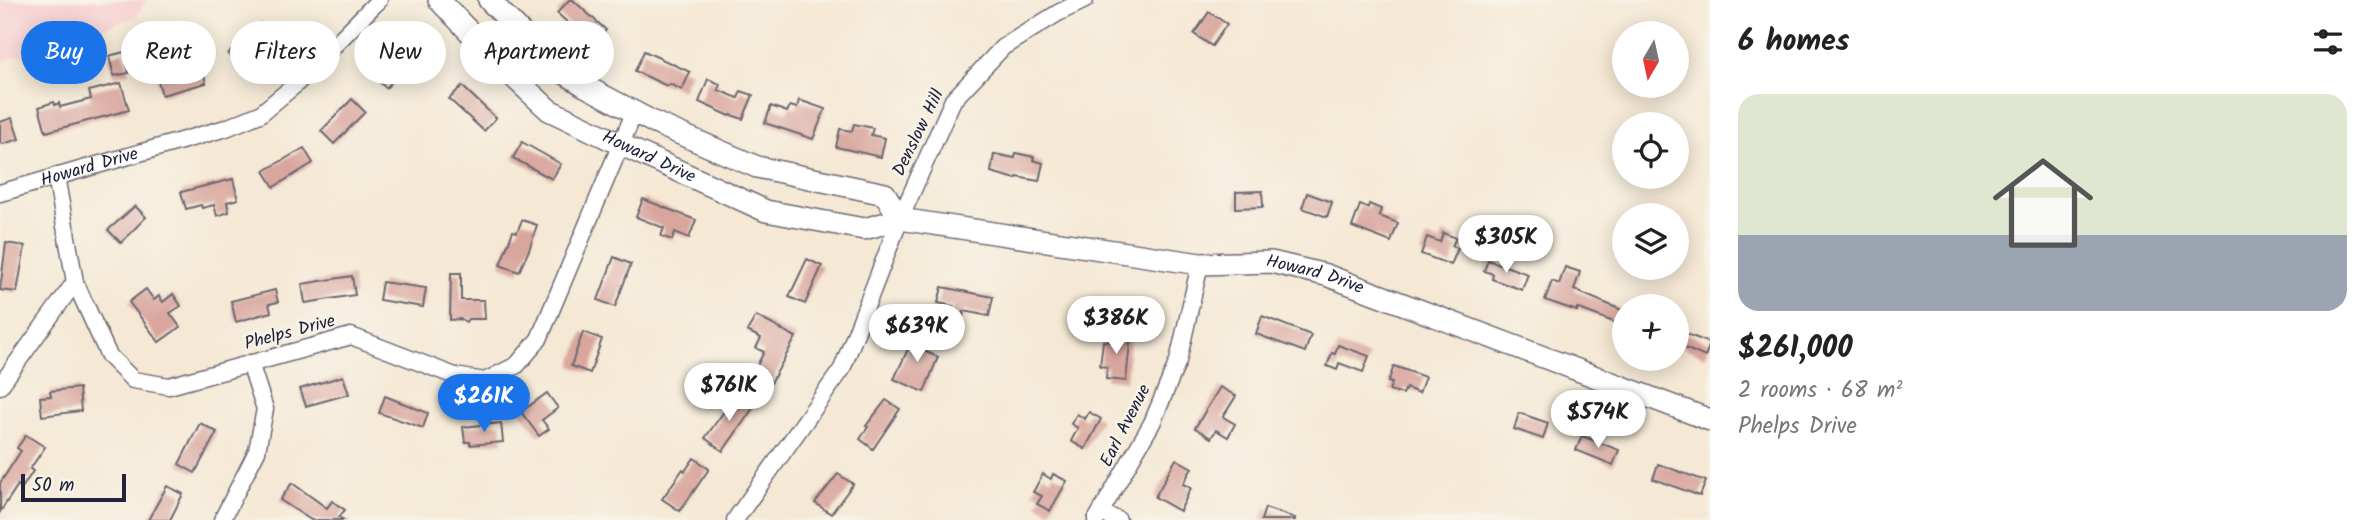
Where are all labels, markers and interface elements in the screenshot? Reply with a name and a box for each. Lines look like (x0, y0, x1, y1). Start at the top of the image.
text: 6 homes (1738, 18, 1850, 66)
chip: Buy (21, 21, 107, 84)
chip: Rent (121, 21, 216, 84)
chip: Filters (230, 21, 340, 84)
chip: New (354, 21, 446, 84)
chip: Apartment (460, 21, 614, 84)
north arrow (1612, 21, 1689, 98)
map controls (1612, 21, 1689, 371)
icon: filters (2309, 23, 2347, 61)
street label: Denslow Hill (885, 84, 953, 182)
button: locate (1612, 112, 1689, 189)
street label: Howard Drive (597, 123, 701, 191)
street label: Howard Drive (37, 139, 142, 195)
icon: home (1980, 140, 2106, 266)
button: layers (1612, 203, 1689, 280)
pin: $305K (1457, 216, 1555, 275)
text: $305K (1474, 220, 1538, 256)
street label: Howard Drive (1263, 247, 1368, 302)
button: + (1612, 294, 1689, 371)
pin: $386K (1067, 296, 1165, 356)
text: $386K (1083, 301, 1149, 337)
pin: $639K (868, 304, 966, 364)
street label: Phelps Drive (241, 307, 339, 359)
text: $639K (885, 309, 949, 345)
text: $261,000 (1738, 325, 1853, 373)
pin: $761K (680, 364, 778, 423)
text: $761K (700, 368, 758, 404)
text: 2 rooms · 68 m² (1738, 373, 1902, 409)
pin: $261K (435, 374, 533, 434)
text: $261K (454, 379, 514, 415)
street label: Earl Avenue (1093, 380, 1159, 472)
pin: $574K (1549, 391, 1647, 450)
text: $574K (1567, 395, 1629, 431)
text: Phelps Drive (1738, 409, 1857, 445)
scale bar (21, 471, 126, 503)
text: 50 m (32, 471, 74, 501)

